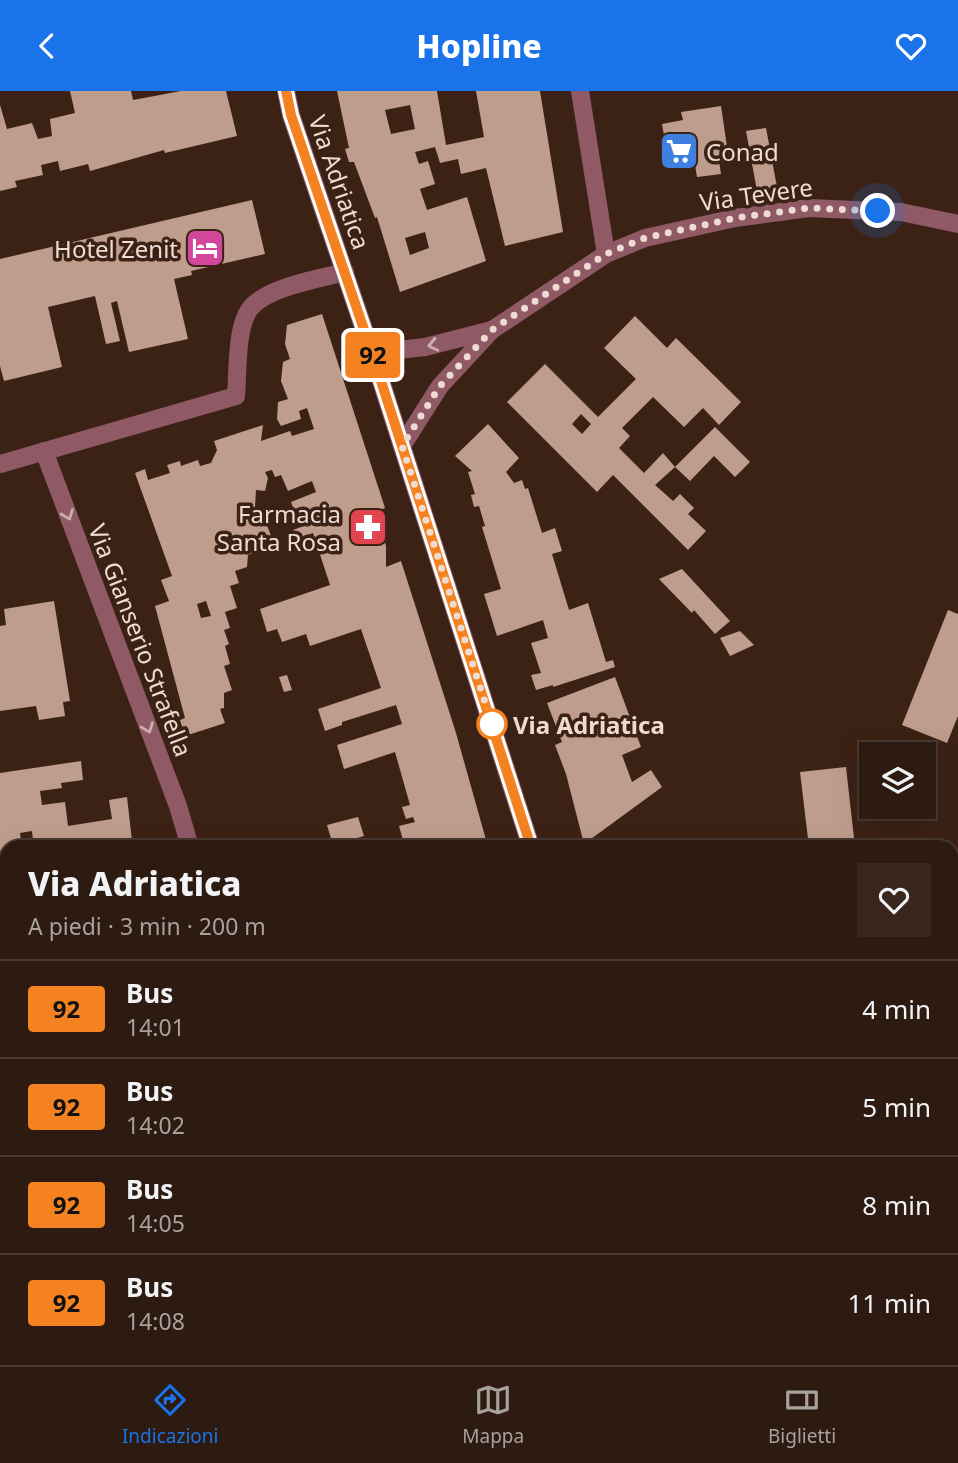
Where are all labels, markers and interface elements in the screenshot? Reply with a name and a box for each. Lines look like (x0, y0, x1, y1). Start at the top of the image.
text: Hopline (416, 24, 542, 67)
icon: back (28, 27, 66, 65)
icon: heart (892, 27, 930, 65)
street label: Via Adriatica (302, 111, 378, 253)
supermarket icon: Conad (658, 130, 700, 172)
place label: Conad (706, 135, 779, 168)
street label: Via Tevere (697, 170, 815, 218)
your location (860, 193, 895, 228)
hotel icon: Hotel Zenit (184, 227, 226, 269)
place label: Hotel Zenit (54, 232, 178, 265)
line badge: 92 (342, 332, 404, 378)
one-way arrow (427, 337, 439, 351)
text: 92 (359, 338, 387, 371)
place label: Farmacia Santa Rosa (217, 497, 341, 558)
pharmacy icon: Farmacia Santa Rosa (347, 506, 389, 548)
one-way arrow (59, 508, 73, 520)
street label: Via Gianserio Strafella (81, 519, 201, 761)
place label: Via Adriatica (513, 708, 665, 741)
marker: Via Adriatica (477, 709, 507, 739)
one-way arrow (139, 721, 153, 733)
map controls (859, 742, 936, 819)
button: layers (859, 742, 936, 819)
text: Via Adriatica (28, 861, 241, 906)
button: heart (857, 863, 931, 937)
text: A piedi · 3 min · 200 m (28, 910, 266, 942)
text: Bus (126, 975, 173, 1011)
text: 4 min (862, 991, 931, 1027)
text: 92 (53, 992, 80, 1025)
text: 14:01 (126, 1011, 185, 1043)
text: Bus (126, 1073, 173, 1109)
text: 5 min (862, 1089, 931, 1125)
text: 92 (53, 1090, 80, 1123)
text: 14:02 (126, 1109, 185, 1141)
text: Bus (126, 1171, 173, 1207)
text: 8 min (862, 1187, 931, 1223)
text: 92 (53, 1188, 80, 1221)
text: 14:05 (126, 1207, 185, 1239)
text: Bus (126, 1269, 173, 1305)
text: 11 min (847, 1285, 931, 1321)
text: 92 (53, 1286, 80, 1319)
text: 14:08 (126, 1305, 185, 1337)
tab: Indicazioni (122, 1381, 218, 1449)
tab: Mappa (462, 1381, 524, 1449)
tab: Biglietti (768, 1381, 836, 1449)

